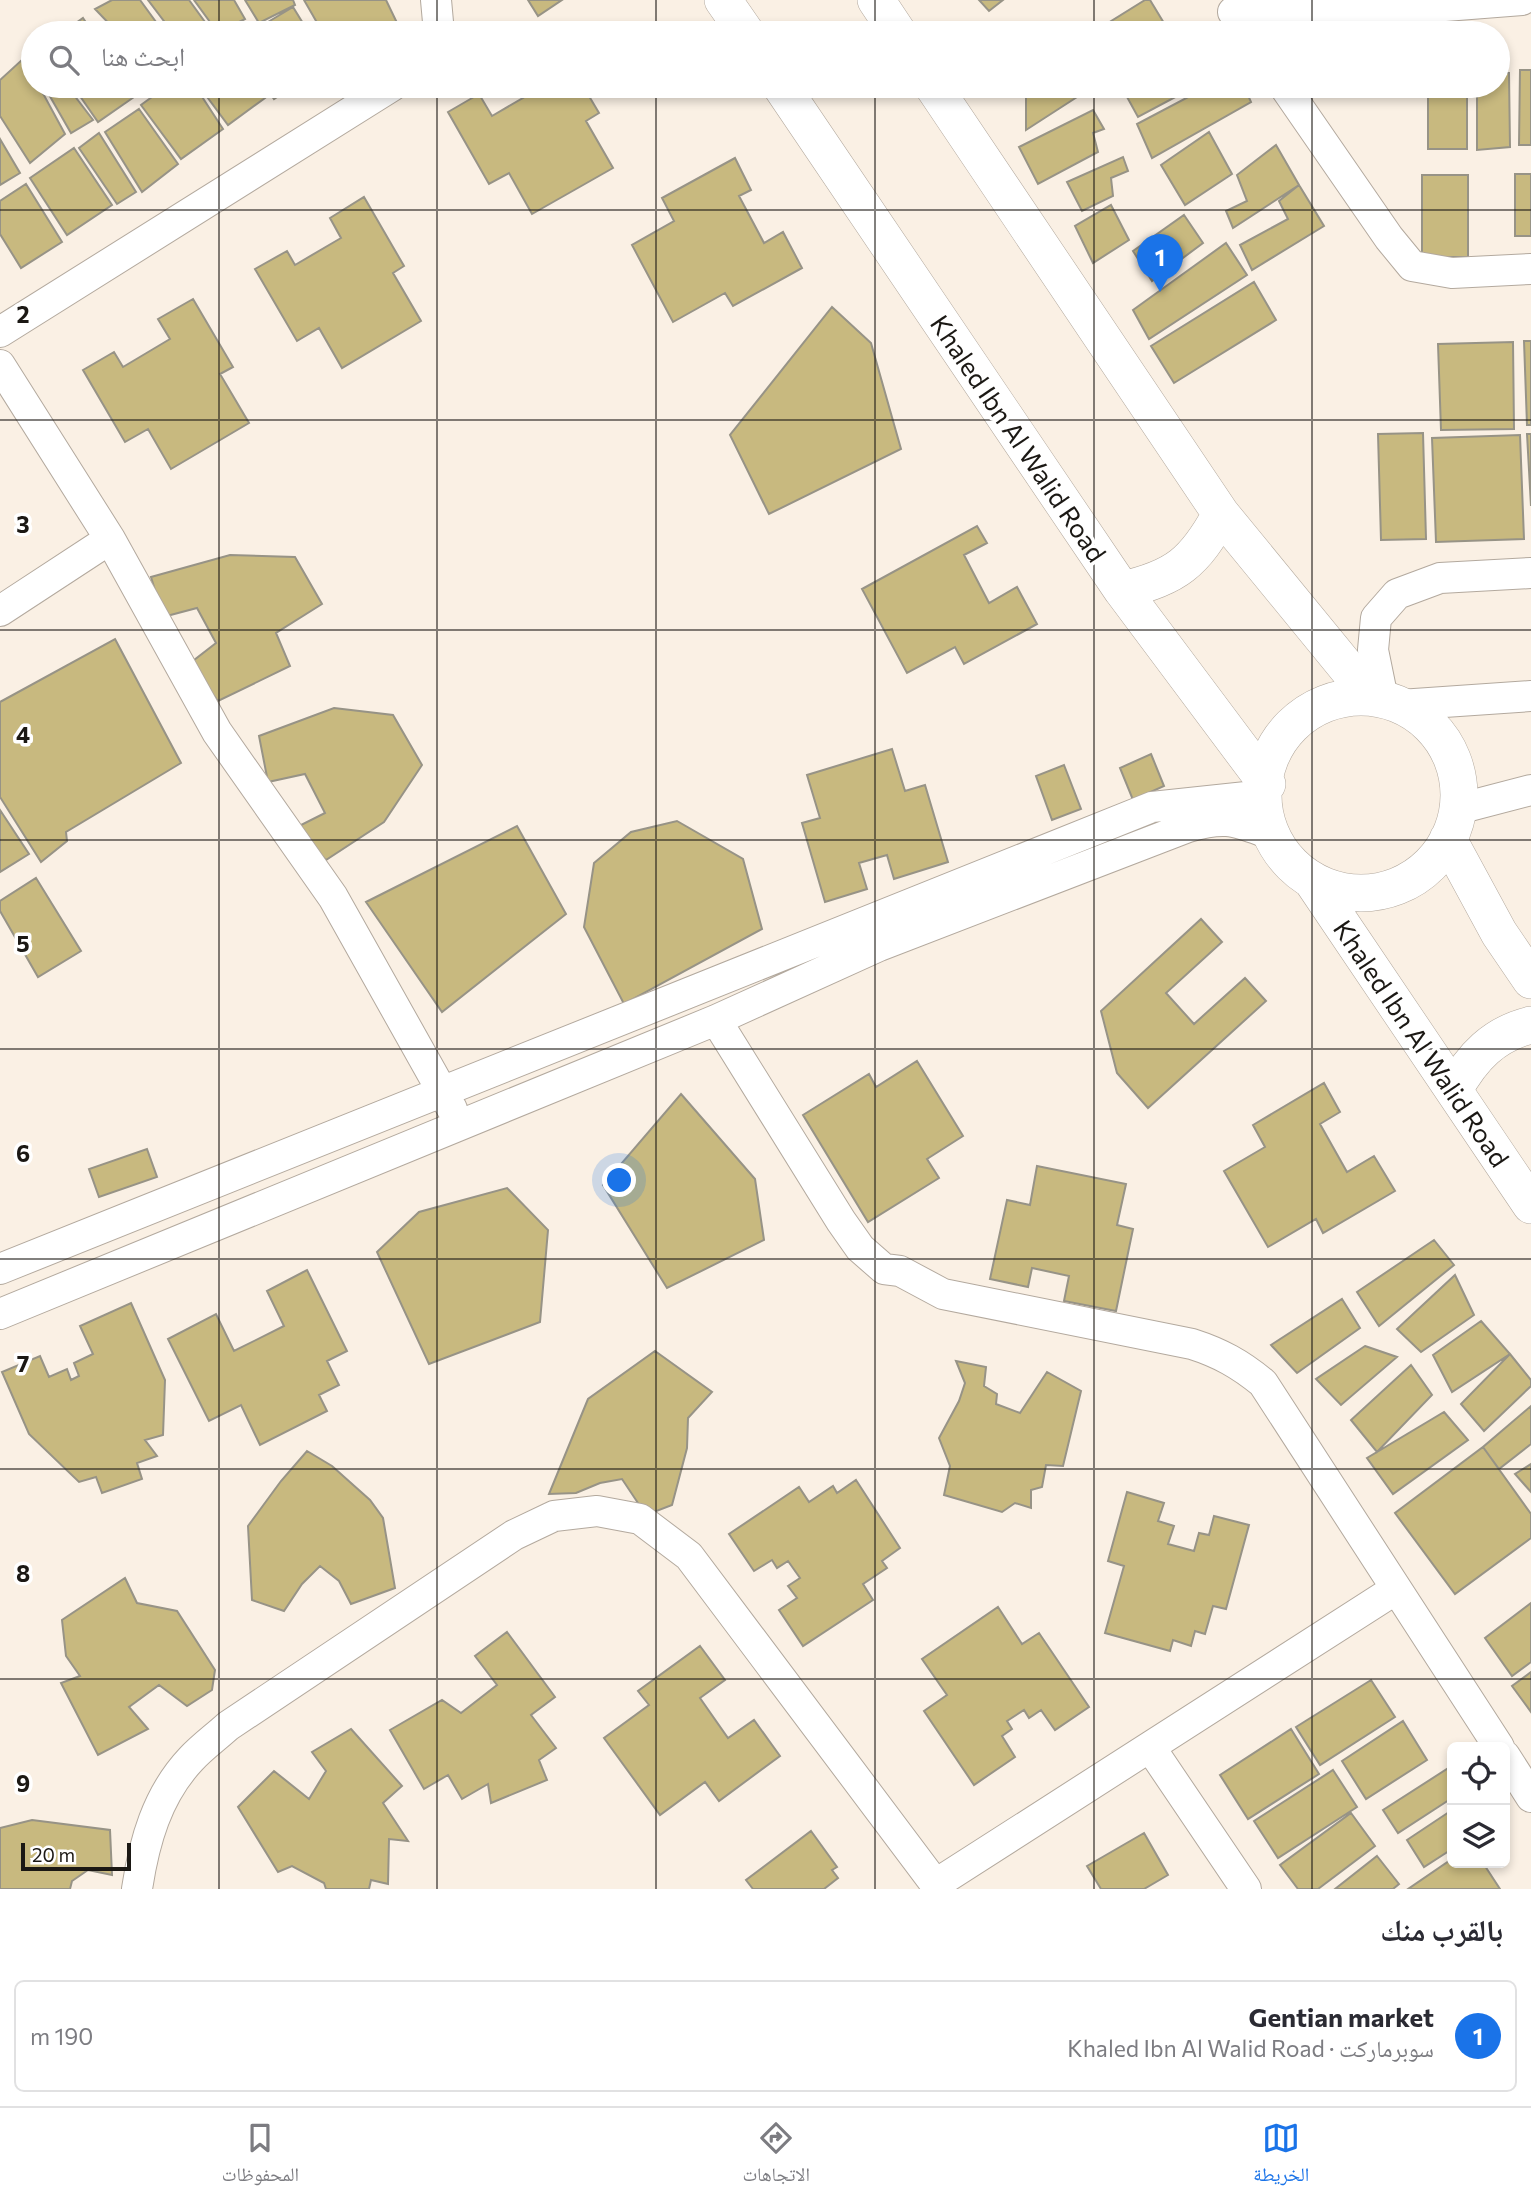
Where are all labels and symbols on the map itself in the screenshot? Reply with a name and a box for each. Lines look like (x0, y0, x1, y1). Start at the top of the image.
pin: 1 (1137, 234, 1183, 292)
text: 2 (16, 300, 30, 328)
street label: Khaled Ibn Al Walid Road (925, 309, 1113, 567)
text: 3 (16, 510, 30, 538)
text: 4 (16, 720, 30, 748)
street label: Khaled Ibn Al Walid Road (1328, 914, 1516, 1172)
text: 5 (16, 929, 30, 957)
text: 6 (16, 1139, 30, 1167)
your location (602, 1163, 636, 1197)
text: 7 (17, 1349, 29, 1377)
text: 8 (16, 1559, 30, 1587)
text: 9 (16, 1769, 30, 1797)
scale bar (21, 1840, 131, 1872)

